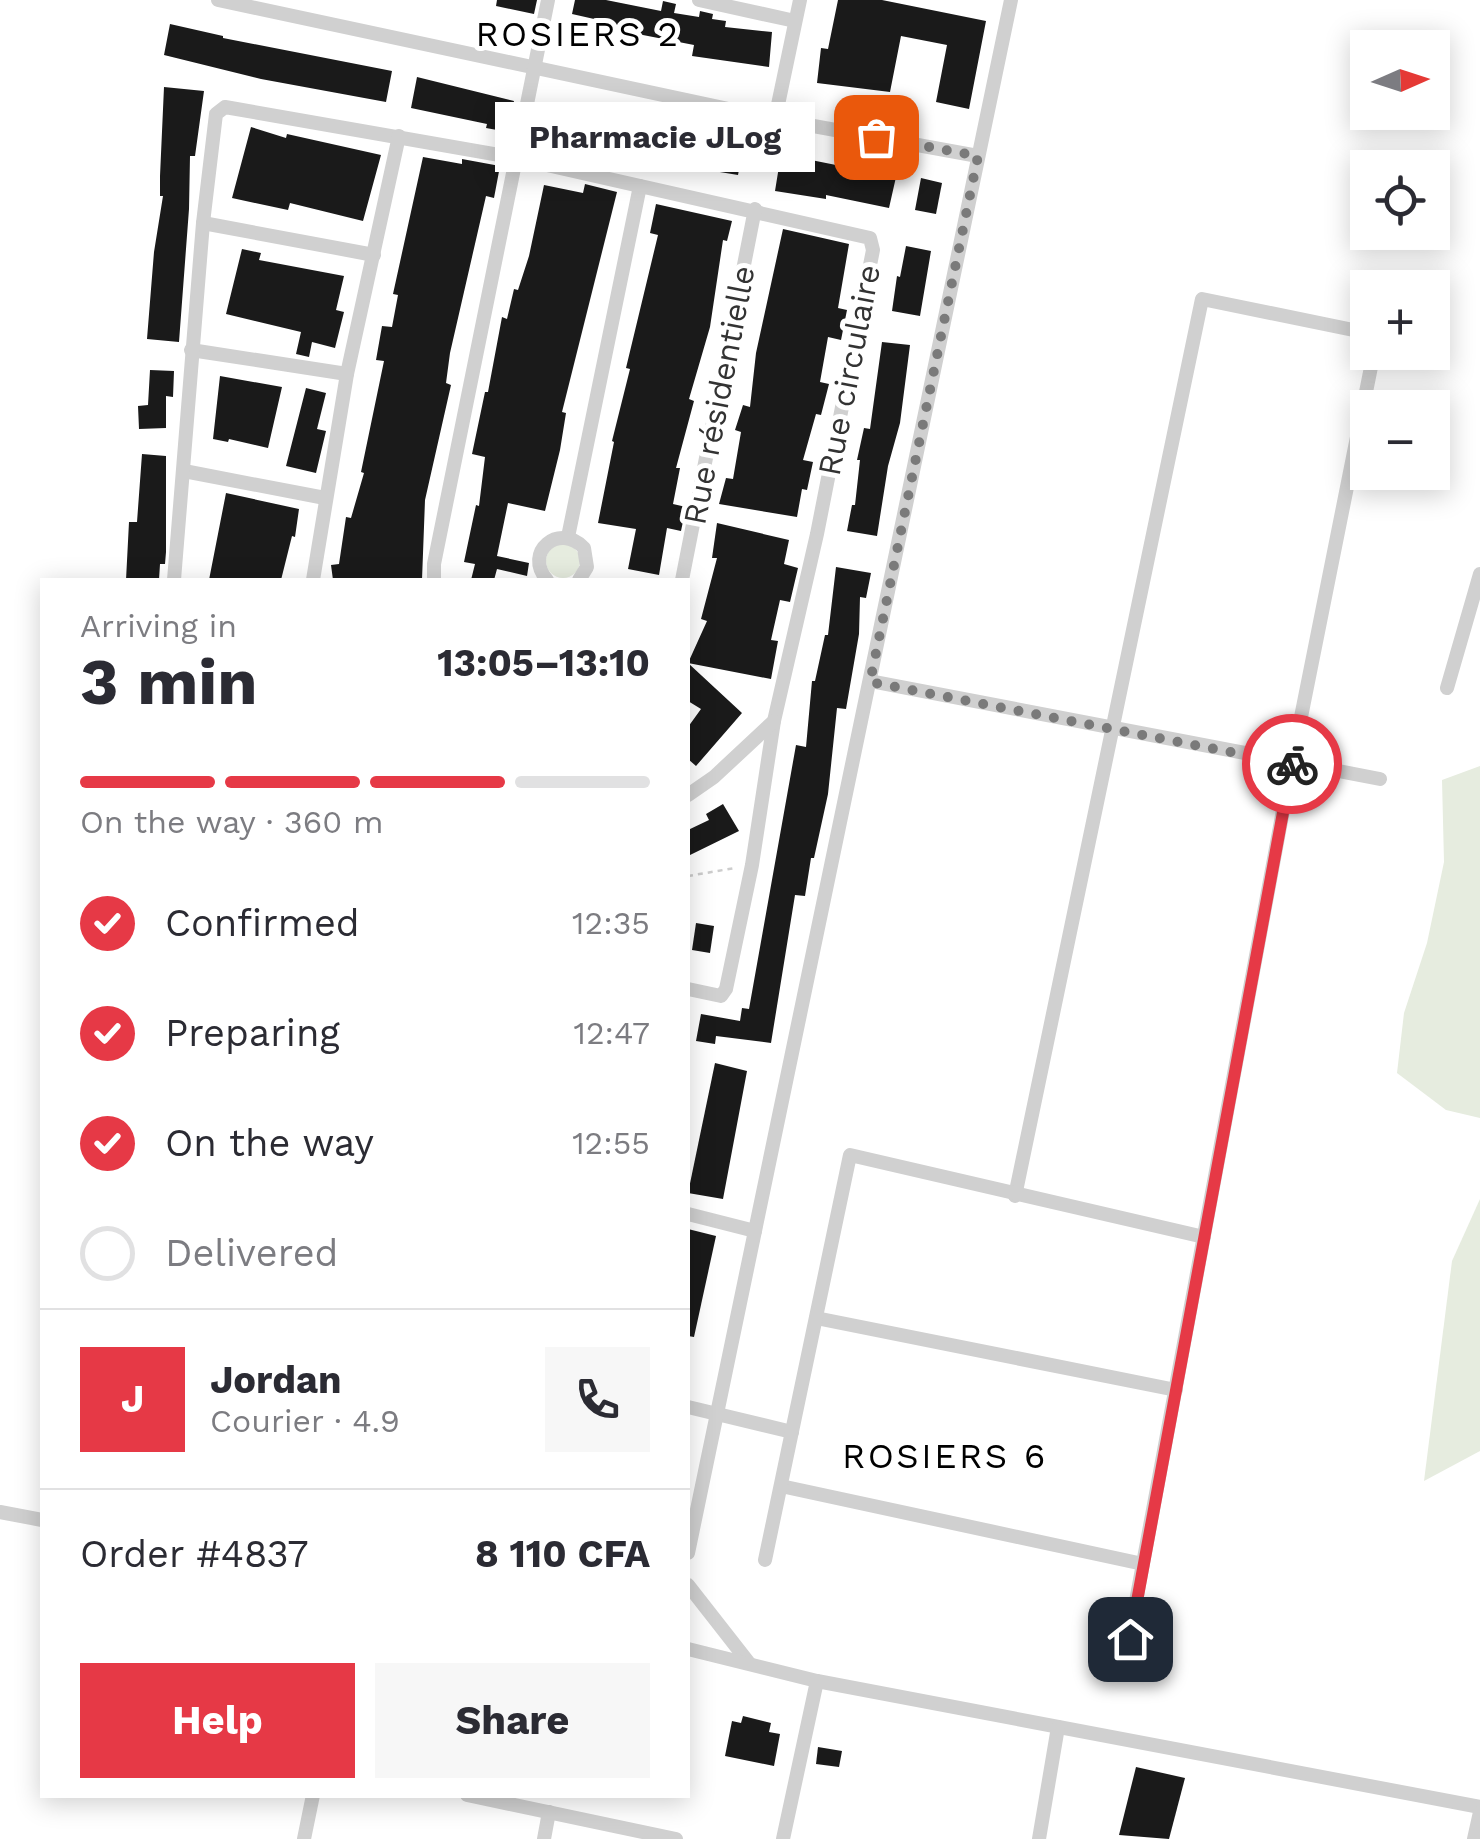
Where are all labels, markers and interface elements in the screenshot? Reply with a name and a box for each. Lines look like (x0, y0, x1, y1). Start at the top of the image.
district label: ROSIERS 2 (476, 13, 680, 55)
north arrow (1350, 30, 1450, 130)
map controls (1350, 30, 1450, 490)
pin (834, 95, 919, 180)
callout: Pharmacie JLog (496, 102, 816, 172)
icon: bag (849, 110, 904, 165)
text: Pharmacie JLog (529, 118, 781, 156)
button: locate (1350, 150, 1450, 250)
street label: Rue circulaire (810, 261, 888, 479)
street label: Rue résidentielle (675, 262, 763, 528)
button: + (1350, 270, 1450, 370)
button: − (1350, 390, 1450, 490)
text: Arriving in (80, 607, 237, 645)
text: 13:05–13:10 (437, 641, 650, 685)
text: 3 min (80, 644, 258, 720)
courier (1242, 714, 1342, 814)
icon: bike (1265, 737, 1320, 792)
text: On the way · 360 m (80, 803, 384, 841)
icon: check (80, 896, 135, 951)
text: Confirmed (165, 901, 360, 945)
text: 12:35 (572, 904, 650, 942)
icon: check (80, 1006, 135, 1061)
text: Preparing (165, 1011, 340, 1055)
text: 12:47 (573, 1014, 650, 1052)
icon: check (80, 1116, 135, 1171)
text: On the way (165, 1121, 374, 1165)
text: 12:55 (572, 1124, 650, 1162)
text: Delivered (165, 1231, 338, 1275)
button: phone (545, 1347, 650, 1452)
text: Jordan (210, 1358, 342, 1402)
text: J (121, 1377, 144, 1421)
text: Courier · 4.9 (210, 1402, 400, 1440)
district label: ROSIERS 6 (842, 1435, 1048, 1477)
text: Order #4837 (80, 1532, 309, 1576)
text: 8 110 CFA (475, 1532, 650, 1576)
pin (1088, 1597, 1173, 1682)
icon: home (1103, 1612, 1158, 1667)
button: Help (80, 1663, 355, 1778)
button: Share (375, 1663, 650, 1778)

